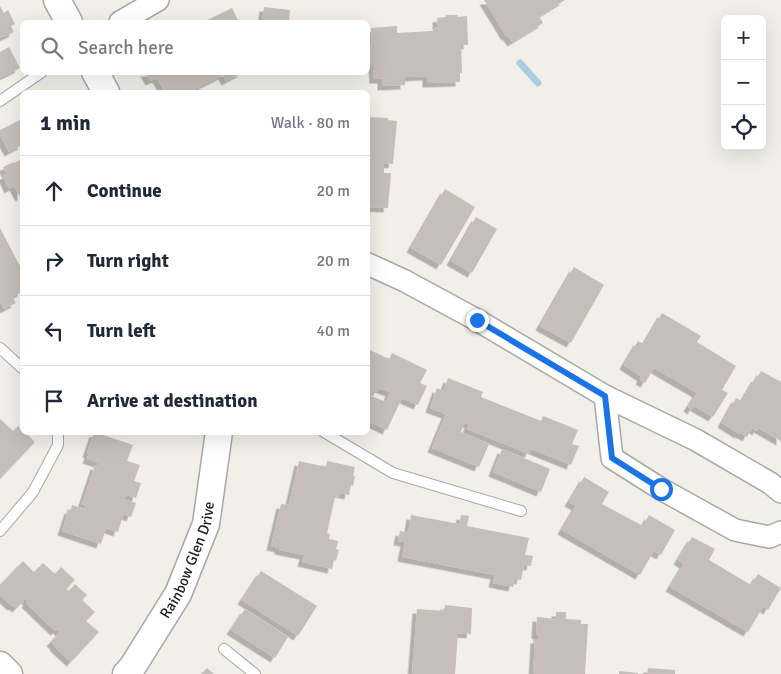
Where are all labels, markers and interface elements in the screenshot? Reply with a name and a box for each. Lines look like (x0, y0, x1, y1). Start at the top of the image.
map controls (721, 15, 766, 150)
button: + (721, 15, 766, 60)
search box (20, 20, 370, 75)
icon: search (38, 34, 66, 62)
text: Search here (78, 36, 174, 60)
button: − (721, 60, 766, 105)
button: locate (721, 105, 766, 150)
text: 1 min (40, 110, 91, 136)
text: Walk · 80 m (271, 113, 350, 133)
icon: ahead (40, 177, 68, 205)
text: Continue (87, 179, 162, 203)
text: 20 m (316, 181, 350, 201)
icon: right (40, 247, 68, 275)
text: Turn right (87, 249, 169, 273)
text: 20 m (316, 251, 350, 271)
route end (466, 309, 489, 332)
icon: left (40, 317, 68, 345)
text: Turn left (87, 319, 156, 343)
text: 40 m (316, 321, 350, 341)
icon: arrive (40, 387, 68, 415)
text: Arrive at destination (87, 389, 258, 413)
route start (650, 478, 673, 501)
street label: Rainbow Glen Drive (156, 500, 218, 622)

